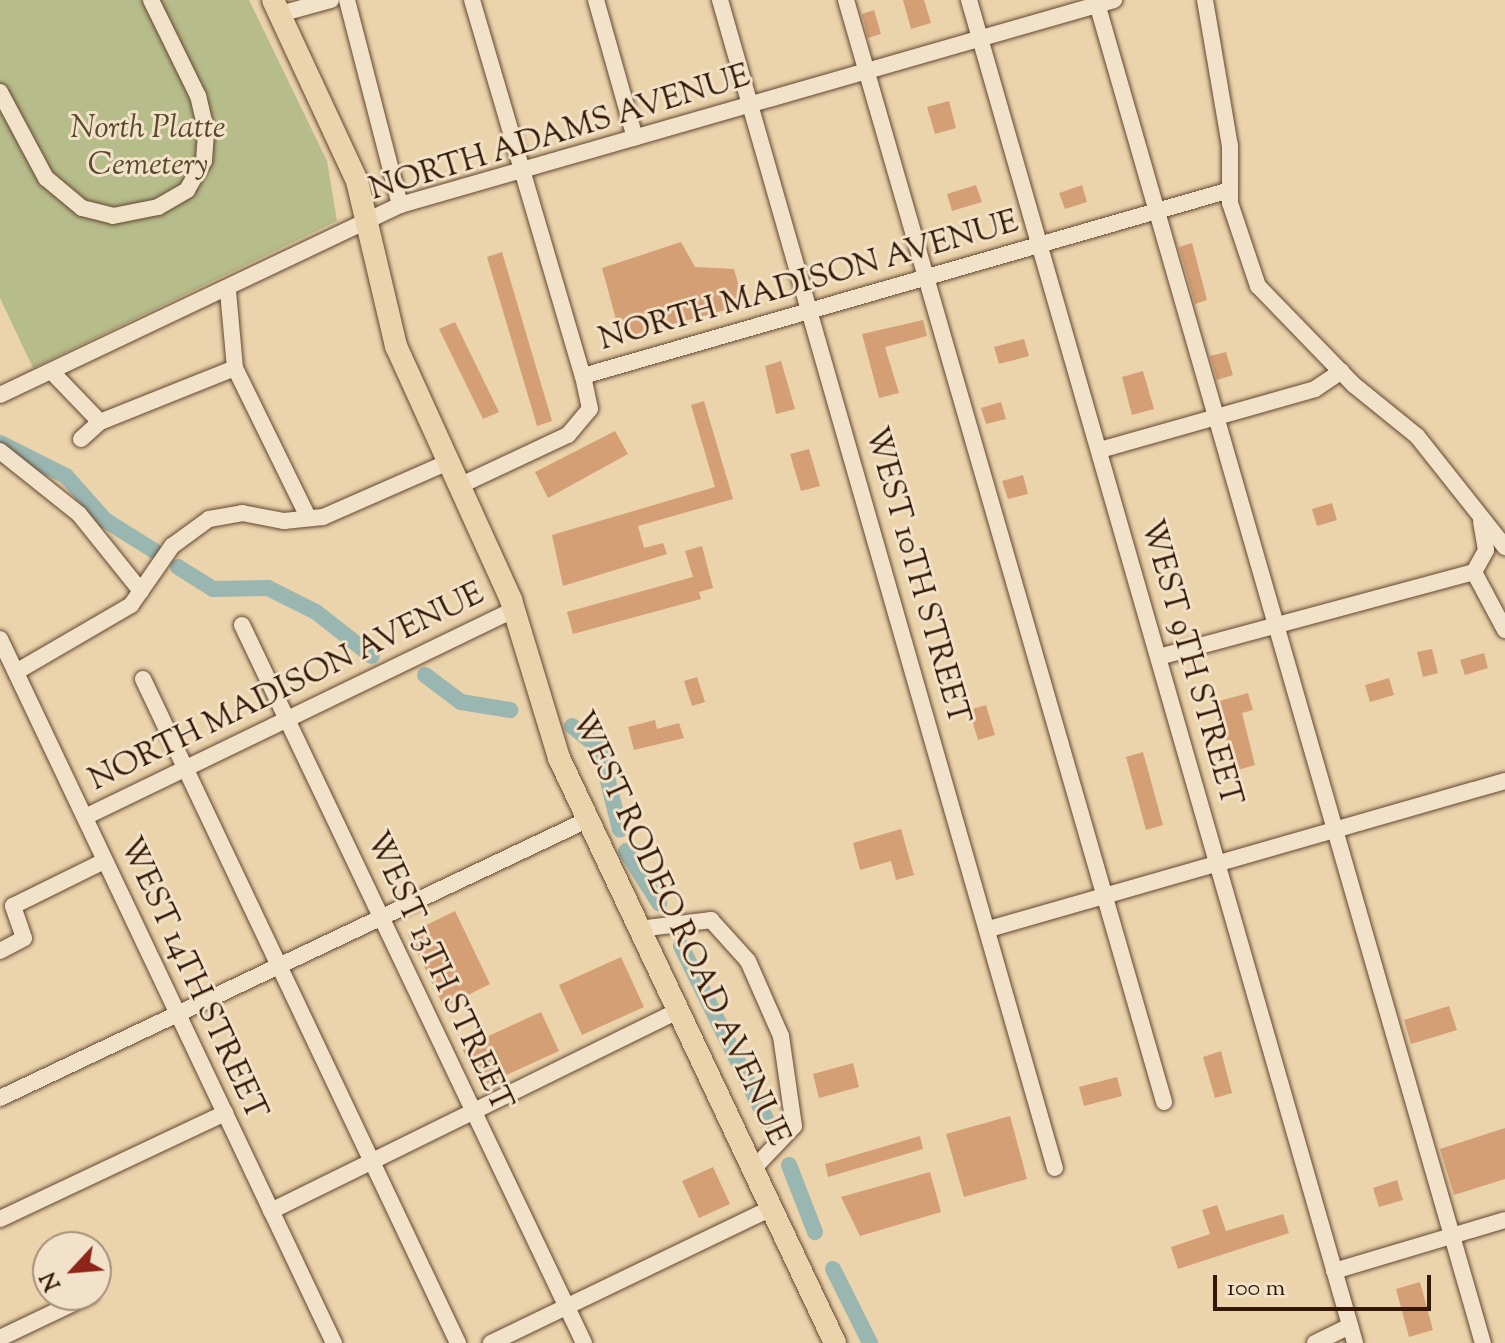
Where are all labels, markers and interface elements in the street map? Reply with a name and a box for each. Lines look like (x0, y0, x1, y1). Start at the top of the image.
street label: NORTH ADAMS AVENUE (365, 58, 755, 210)
park label: North Platte Cemetery (70, 111, 226, 186)
street label: NORTH MADISON AVENUE (595, 204, 1023, 360)
street label: WEST 10TH STREET (855, 423, 977, 729)
street label: WEST 9TH STREET (1131, 515, 1249, 811)
street label: NORTH MADISON AVENUE (83, 575, 491, 801)
street label: WEST RODEO ROAD AVENUE (561, 706, 797, 1152)
street label: WEST 13TH STREET (356, 826, 520, 1118)
street label: WEST 14TH STREET (110, 831, 274, 1127)
north arrow (32, 1231, 112, 1311)
scale bar (1217, 1259, 1435, 1309)
text: N (34, 1266, 70, 1296)
text: 100 m (1227, 1272, 1285, 1306)

